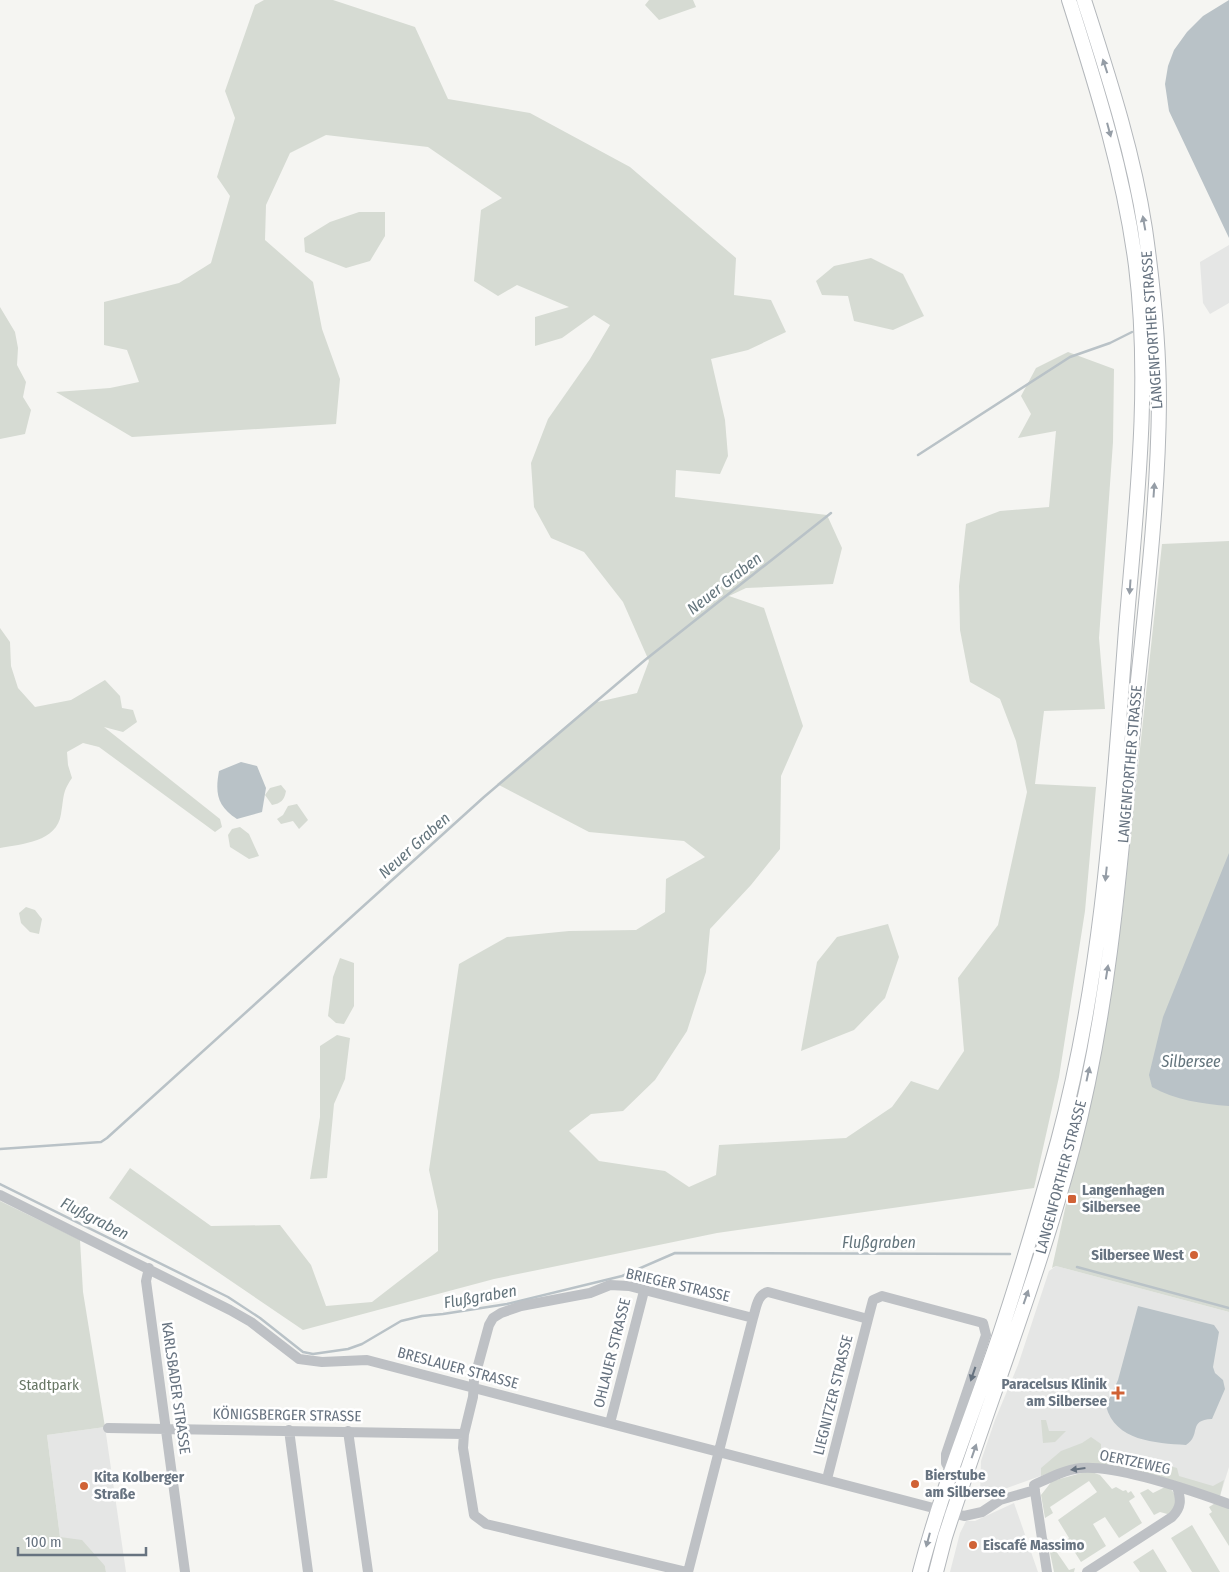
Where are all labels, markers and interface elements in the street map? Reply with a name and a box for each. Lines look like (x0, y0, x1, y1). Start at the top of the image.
one-way arrow (1100, 58, 1108, 73)
one-way arrow (1106, 123, 1114, 138)
one-way arrow (1139, 215, 1147, 231)
street label: LANGENFORTHER STRASSE (1137, 250, 1167, 410)
one-way arrow (1151, 482, 1159, 498)
water label: Neuer Graben (683, 548, 765, 618)
one-way arrow (1125, 580, 1133, 596)
street label: LANGENFORTHER STRASSE (1114, 684, 1146, 844)
water label: Neuer Graben (375, 808, 454, 882)
one-way arrow (1102, 867, 1110, 883)
one-way arrow (1104, 963, 1112, 979)
water label: Silbersee (1160, 1052, 1221, 1071)
one-way arrow (1085, 1065, 1093, 1081)
street label: LANGENFORTHER STRASSE (1032, 1098, 1090, 1256)
place label: Langenhagen Silbersee (1082, 1181, 1165, 1216)
water label: Flußgraben (58, 1193, 132, 1244)
marker: Langenhagen Silbersee (1066, 1193, 1078, 1205)
water label: Flußgraben (842, 1233, 916, 1252)
place label: Silbersee West (1091, 1246, 1185, 1264)
marker: Silbersee West (1188, 1249, 1200, 1261)
street label: BRIEGER STRASSE (624, 1264, 732, 1306)
water label: Flußgraben (442, 1281, 518, 1312)
one-way arrow (1023, 1289, 1030, 1304)
street label: OHLAUER STRASSE (590, 1296, 634, 1410)
street label: KARLSBADER STRASSE (158, 1321, 194, 1455)
street label: LIEGNITZER STRASSE (809, 1333, 857, 1457)
street label: BRESLAUER STRASSE (396, 1343, 520, 1393)
one-way arrow (969, 1366, 976, 1381)
place label: Paracelsus Klinik am Silbersee (1002, 1375, 1107, 1410)
park label: Stadtpark (19, 1376, 79, 1394)
marker: Paracelsus Klinik am Silbersee (1111, 1386, 1125, 1400)
street label: KÖNIGSBERGER STRASSE (213, 1405, 361, 1425)
one-way arrow (971, 1443, 978, 1458)
street label: OERTZEWEG (1098, 1446, 1172, 1478)
one-way arrow (1070, 1465, 1086, 1473)
place label: Bierstube am Silbersee (925, 1466, 1006, 1501)
place label: Kita Kolberger Straße (94, 1468, 185, 1503)
marker: Bierstube am Silbersee (909, 1478, 921, 1490)
marker: Kita Kolberger Straße (78, 1480, 90, 1492)
scale bar (18, 1524, 145, 1556)
text: 100 m (25, 1533, 62, 1551)
one-way arrow (924, 1533, 932, 1548)
place label: Eiscafé Massimo (983, 1536, 1084, 1554)
marker: Eiscafé Massimo (967, 1539, 979, 1551)

